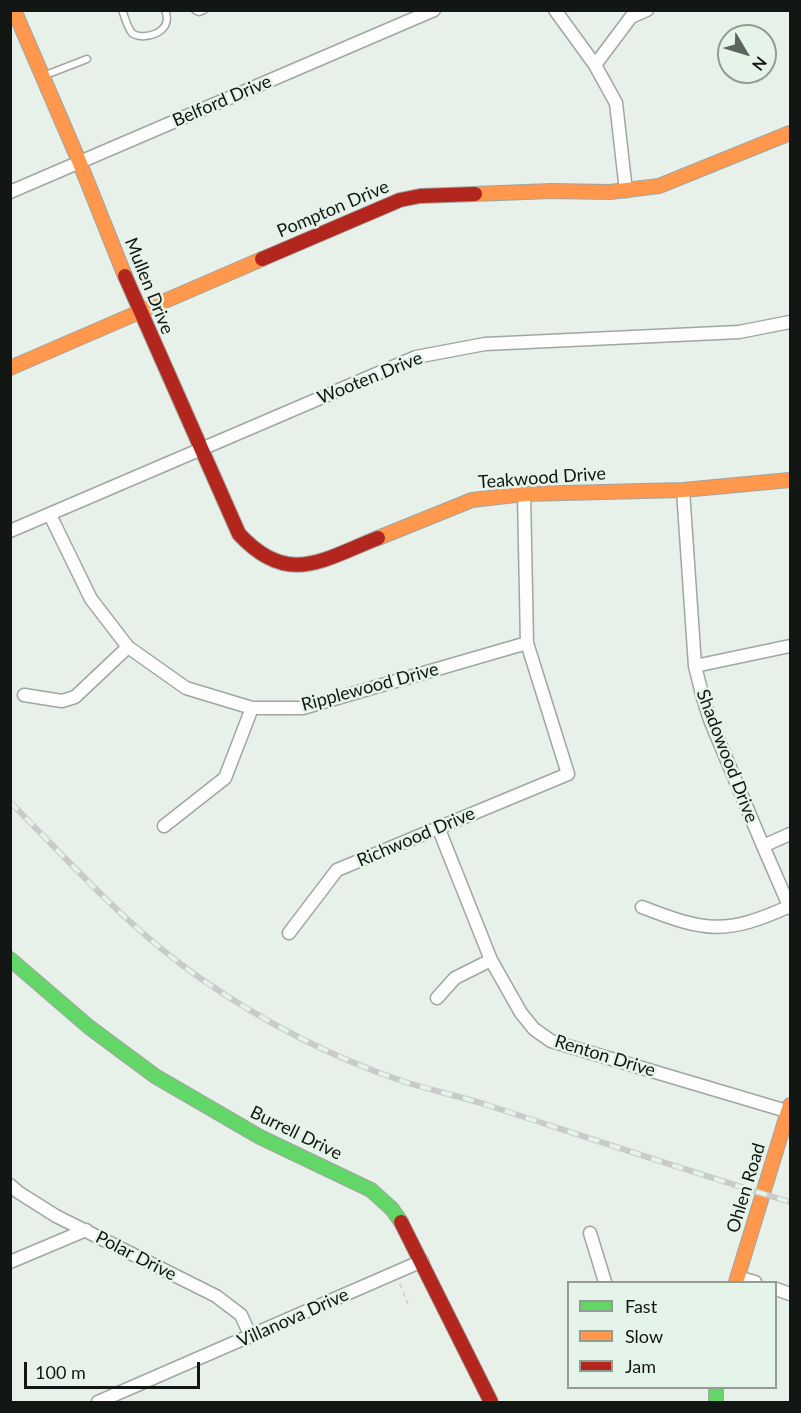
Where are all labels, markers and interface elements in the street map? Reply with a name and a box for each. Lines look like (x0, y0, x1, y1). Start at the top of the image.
north arrow (717, 24, 777, 84)
text: N (749, 53, 771, 75)
street label: Belford Drive (169, 70, 275, 132)
street label: Pompton Drive (274, 176, 392, 242)
street label: Mullen Drive (120, 235, 178, 337)
street label: Wooten Drive (314, 347, 426, 409)
street label: Teakwood Drive (477, 463, 607, 493)
street label: Ripplewood Drive (299, 658, 441, 716)
street label: Shadowood Drive (692, 686, 762, 826)
street label: Richwood Drive (354, 802, 478, 872)
street label: Renton Drive (552, 1030, 658, 1082)
street label: Burrell Drive (246, 1101, 346, 1165)
street label: Ohlen Road (722, 1141, 770, 1235)
street label: Polar Drive (92, 1226, 180, 1286)
legend (567, 1281, 777, 1389)
street label: Villanova Drive (234, 1284, 352, 1352)
text: Fast (625, 1295, 657, 1317)
text: Slow (625, 1325, 663, 1347)
scale bar (27, 1350, 202, 1388)
text: Jam (625, 1355, 656, 1377)
text: 100 m (35, 1361, 86, 1383)

